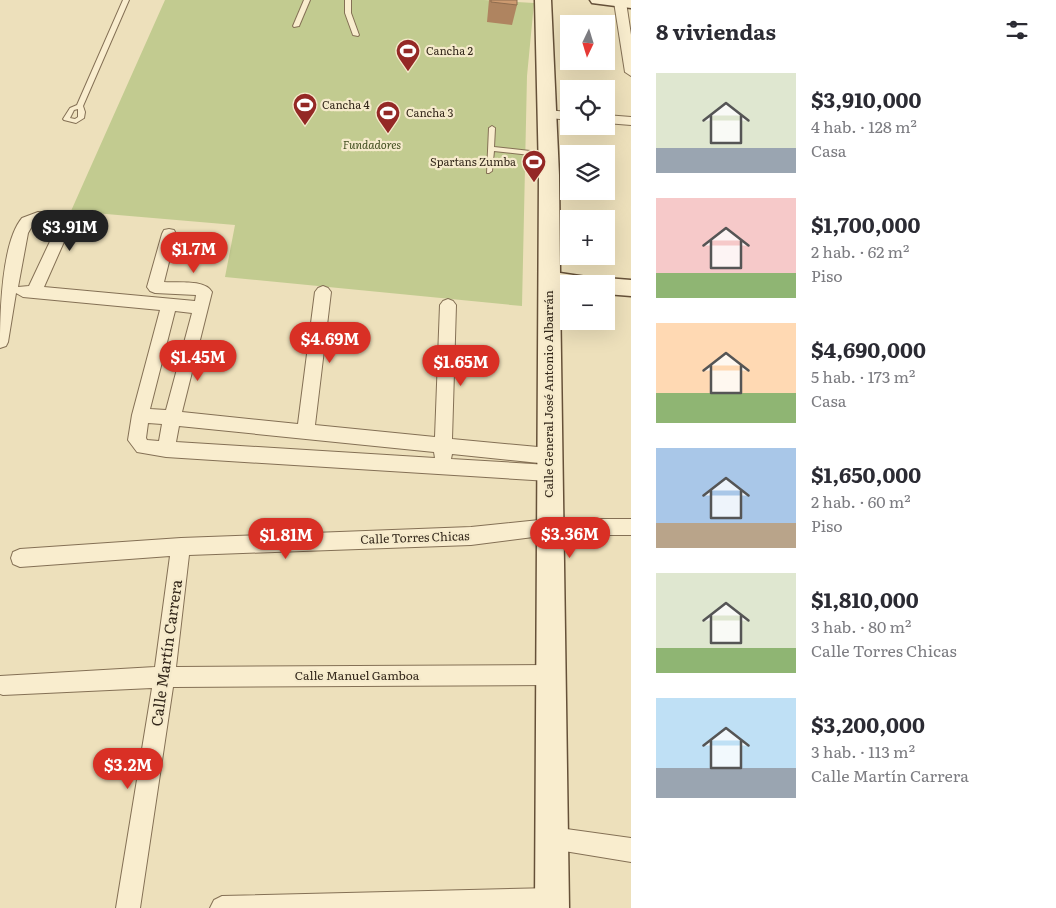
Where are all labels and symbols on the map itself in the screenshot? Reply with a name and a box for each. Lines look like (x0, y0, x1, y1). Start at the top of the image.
north arrow (560, 15, 615, 70)
sports icon: Cancha 2 (395, 38, 421, 72)
place label: Cancha 2 (426, 42, 473, 58)
sports icon: Cancha 4 (292, 92, 318, 126)
place label: Cancha 4 (322, 96, 370, 112)
sports icon: Cancha 3 (375, 100, 401, 134)
place label: Cancha 3 (406, 104, 453, 120)
park label: Fundadores (343, 136, 401, 152)
sports icon: Spartans Zumba (521, 149, 547, 183)
place label: Spartans Zumba (430, 153, 516, 169)
pin: $3.91M (29, 210, 111, 252)
pin: $1.7M (159, 232, 229, 274)
street label: Calle General José Antonio Albarrán (539, 290, 557, 498)
pin: $4.69M (289, 322, 371, 364)
pin: $1.45M (157, 340, 239, 382)
pin: $1.65M (420, 344, 502, 387)
pin: $3.36M (529, 516, 611, 559)
pin: $1.81M (245, 518, 327, 560)
street label: Calle Torres Chicas (360, 526, 470, 548)
street label: Calle Martín Carrera (144, 577, 187, 728)
street label: Calle Manuel Gamboa (295, 666, 420, 684)
pin: $3.2M (93, 748, 163, 790)

